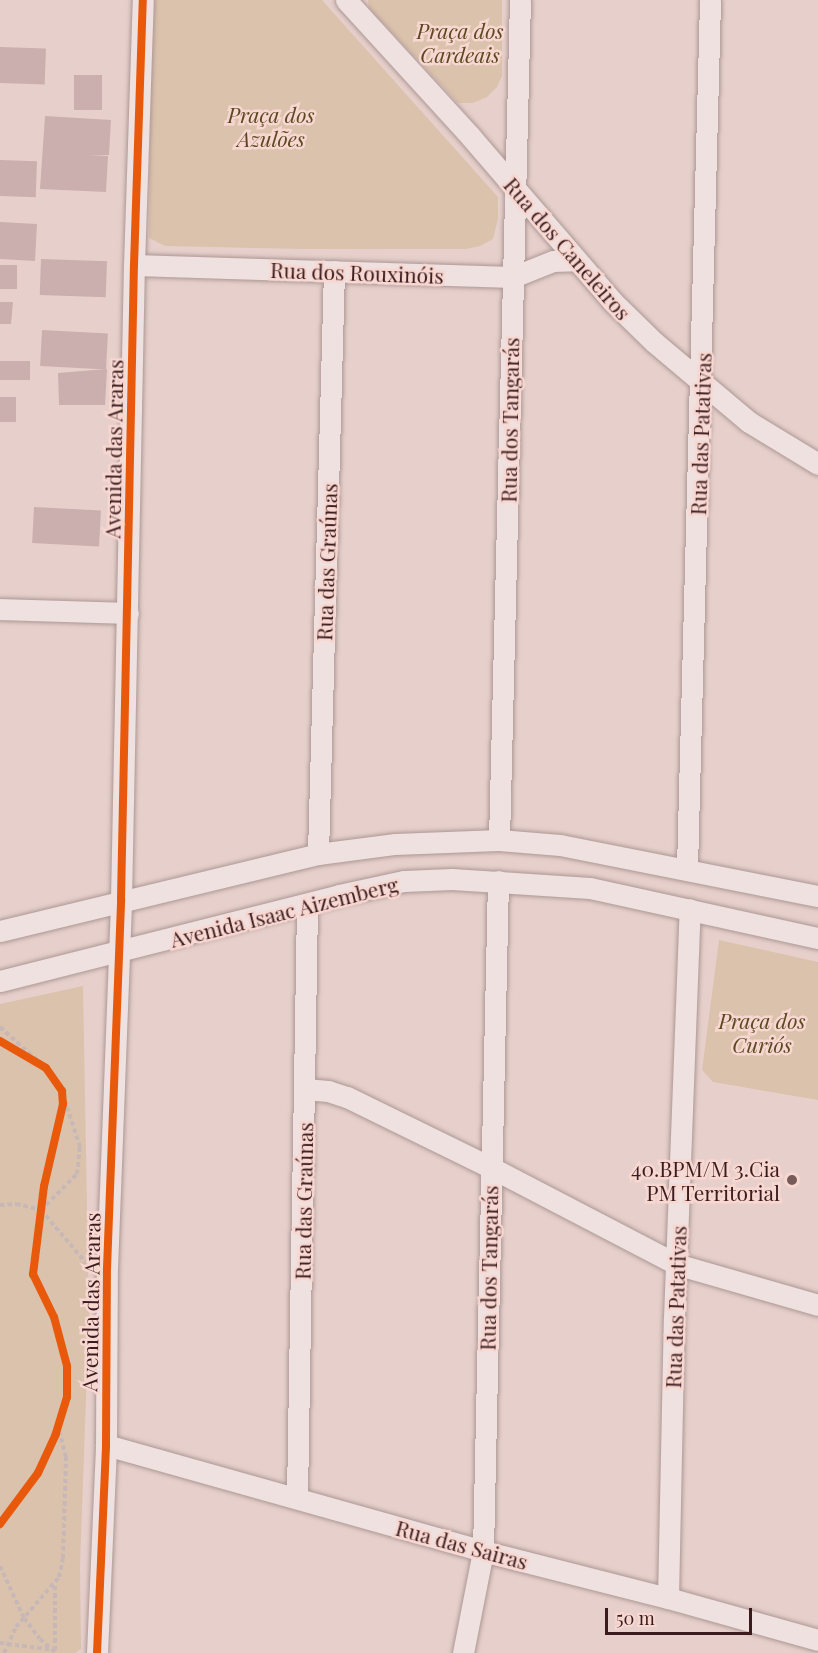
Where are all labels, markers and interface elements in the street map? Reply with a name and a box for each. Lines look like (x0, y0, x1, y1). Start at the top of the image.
park label: Praça dos Cardeais (417, 17, 503, 67)
park label: Praça dos Azulões (228, 101, 314, 151)
street label: Rua dos Caneleiros (499, 172, 637, 324)
street label: Rua dos Rouxinóis (270, 256, 444, 288)
street label: Rua dos Tangarás (495, 337, 523, 503)
street label: Rua das Patativas (685, 352, 715, 516)
street label: Avenida das Araras (99, 359, 127, 539)
street label: Rua das Graúnas (311, 483, 341, 641)
street label: Avenida Isaac Aizemberg (167, 870, 401, 952)
park label: Praça dos Curiós (719, 1007, 805, 1057)
street label: Rua das Graúnas (289, 1122, 317, 1280)
place label: 40.BPM/M 3.Cia PM Territorial (631, 1155, 780, 1205)
marker: 40.BPM/M 3.Cia PM Territorial (785, 1173, 799, 1187)
street label: Rua dos Tangarás (474, 1185, 502, 1351)
street label: Avenida das Araras (76, 1212, 104, 1392)
street label: Rua das Patativas (660, 1225, 690, 1389)
street label: Rua das Sairas (393, 1514, 531, 1574)
scale bar (608, 1596, 755, 1634)
text: 50 m (616, 1606, 655, 1630)

